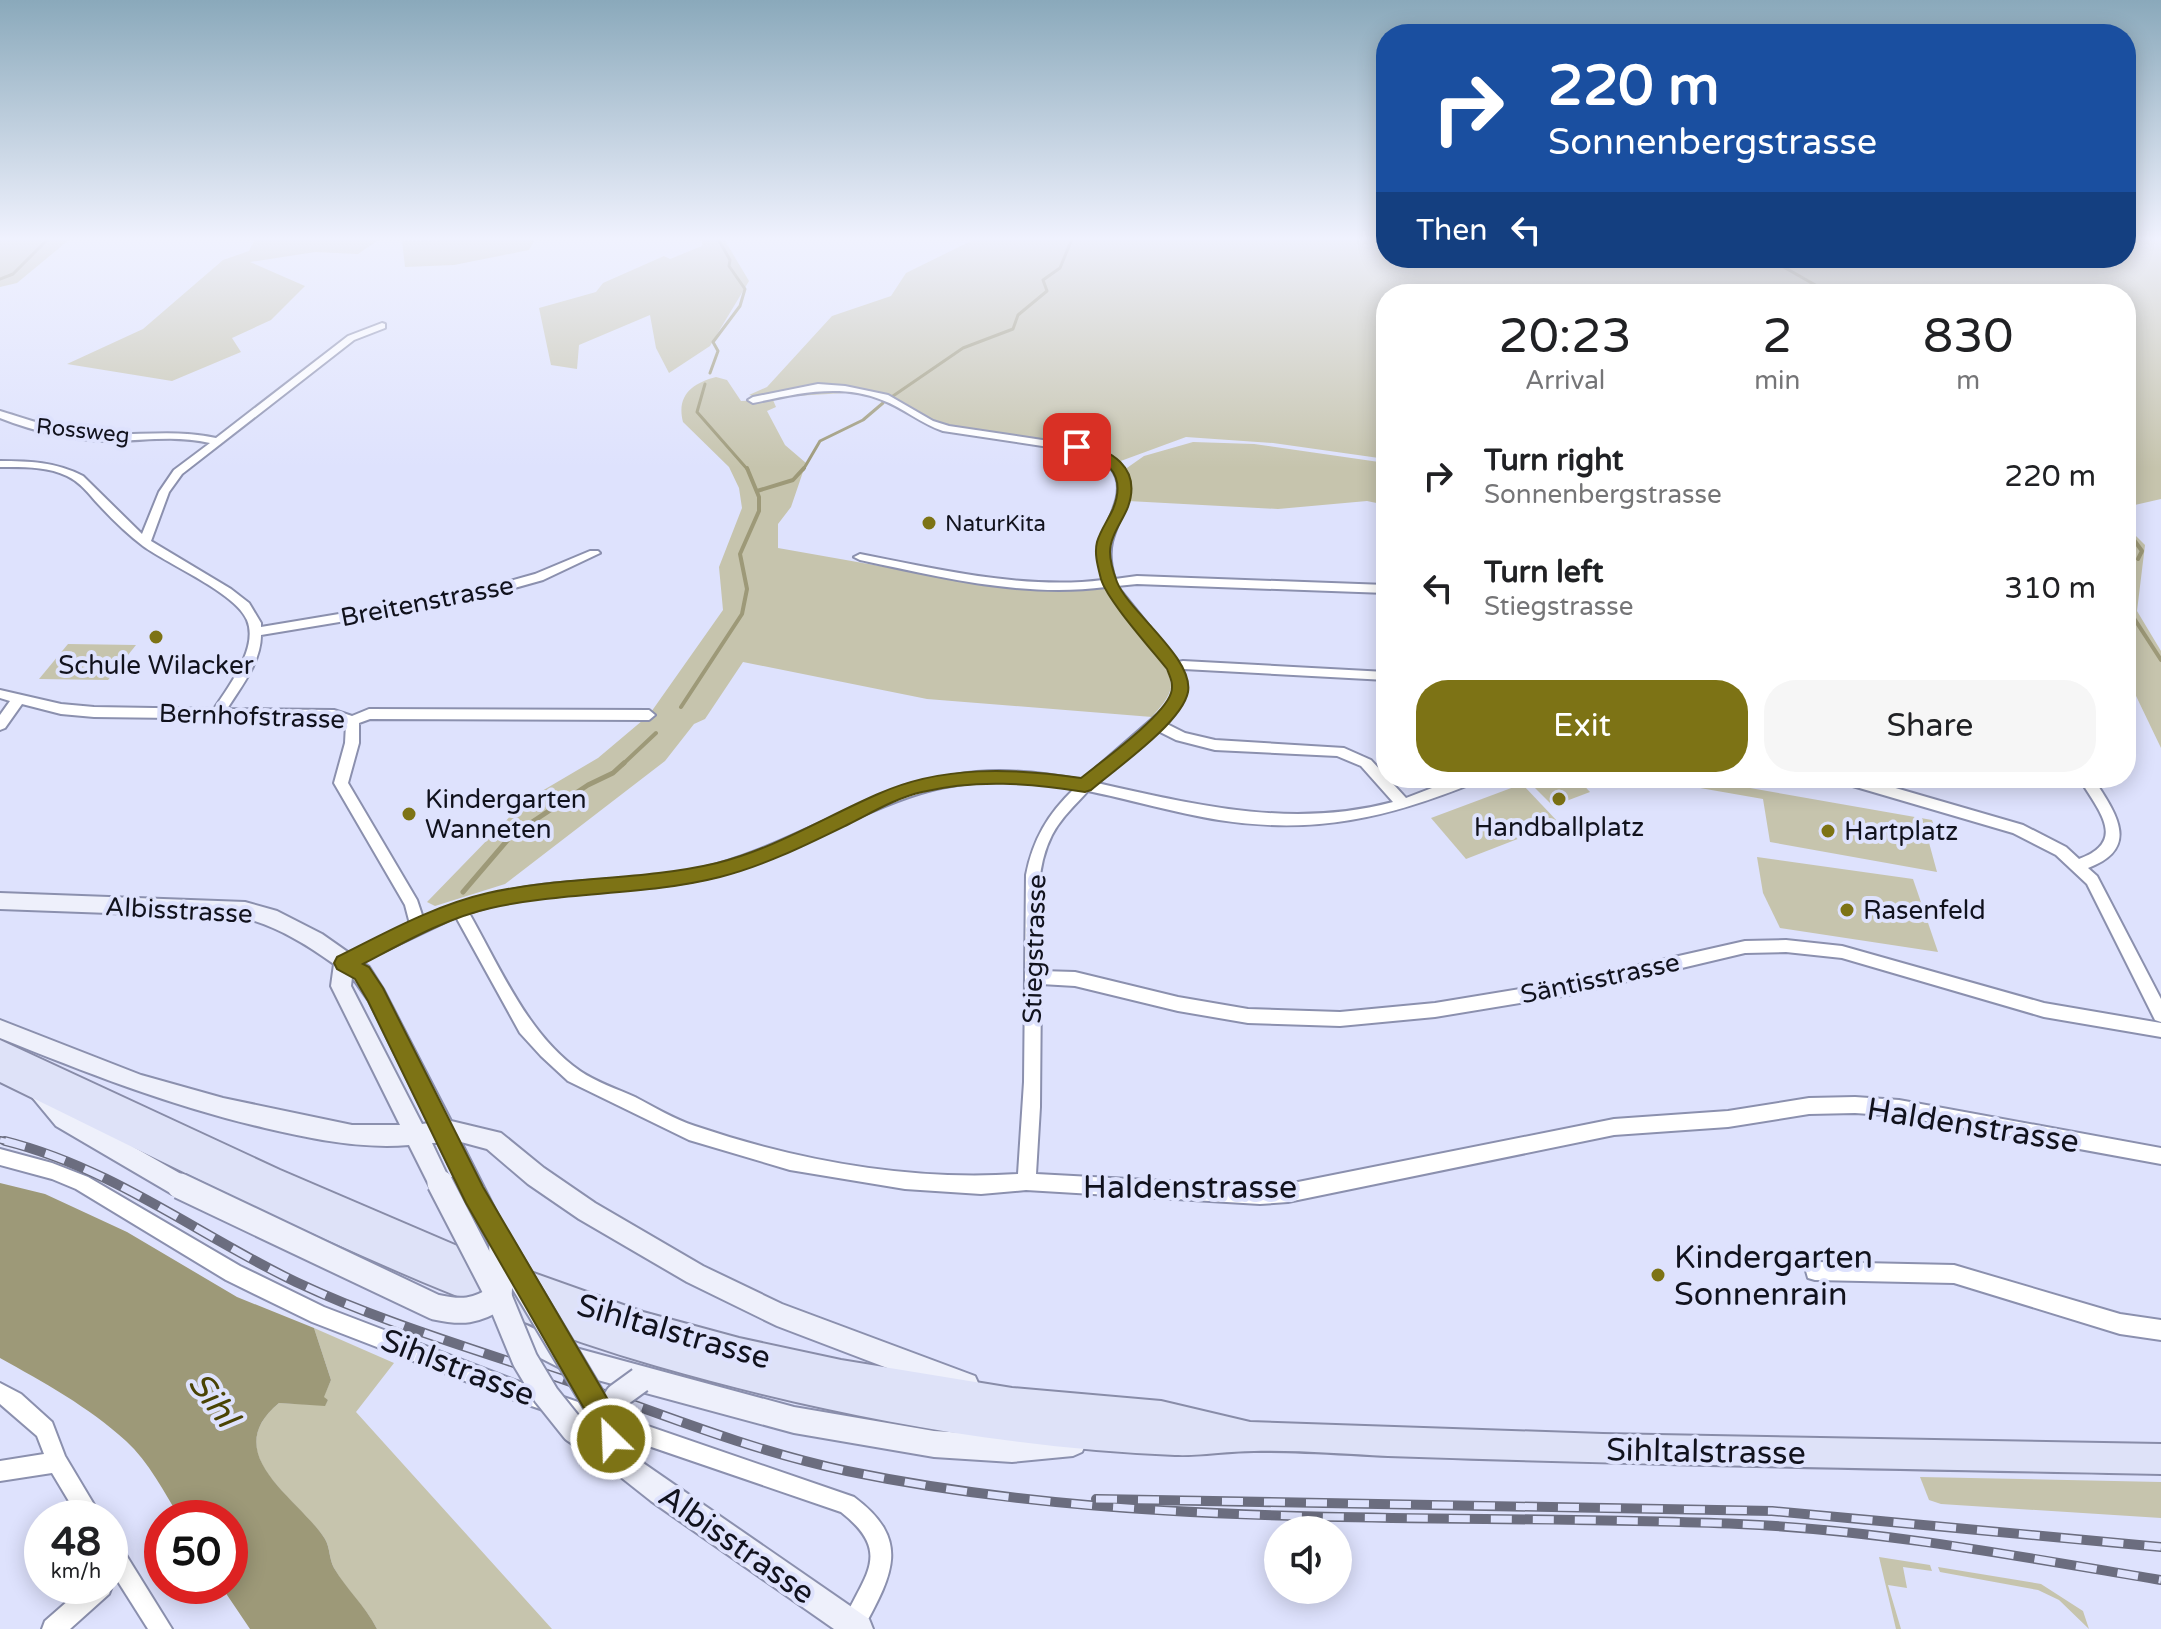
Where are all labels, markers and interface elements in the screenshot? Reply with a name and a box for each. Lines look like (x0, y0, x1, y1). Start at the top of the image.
text: 220 m (1548, 53, 1719, 120)
icon: right (1416, 56, 1520, 160)
text: Sonnenbergstrasse (1548, 121, 1877, 164)
icon: left (1504, 208, 1548, 252)
text: Then (1416, 212, 1488, 249)
text: 20:23 (1499, 308, 1632, 366)
text: 2 (1762, 308, 1792, 366)
text: 830 (1923, 308, 2013, 366)
text: Arrival (1525, 365, 1605, 396)
text: min (1754, 365, 1800, 396)
text: m (1956, 365, 1980, 396)
street label: Rossweg (35, 413, 131, 449)
pin (1043, 413, 1111, 481)
icon: arrive (1055, 425, 1099, 469)
text: Turn right (1484, 442, 1624, 479)
icon: right (1416, 454, 1460, 498)
text: 220 m (2004, 458, 2096, 495)
text: Sonnenbergstrasse (1484, 479, 1722, 510)
place label: NaturKita (945, 511, 1046, 537)
marker: NaturKita (920, 514, 938, 532)
text: Turn left (1484, 554, 1603, 591)
icon: left (1416, 566, 1460, 610)
street label: Breitenstrasse (338, 570, 516, 633)
text: 310 m (2004, 570, 2096, 607)
text: Stiegstrasse (1484, 591, 1634, 622)
marker: Schule Wilacker (147, 628, 165, 646)
place label: Schule Wilacker (58, 650, 254, 681)
button: Exit (1416, 680, 1748, 772)
button: Share (1764, 680, 2096, 772)
street label: Bernhofstrasse (158, 698, 346, 735)
place label: Kindergarten Wanneten (425, 784, 587, 845)
marker: Handballplatz (1550, 790, 1568, 808)
marker: Kindergarten Wanneten (400, 805, 418, 823)
place label: Handballplatz (1474, 812, 1644, 843)
place label: Hartplatz (1844, 816, 1958, 847)
marker: Hartplatz (1819, 822, 1837, 840)
street label: Stiegstrasse (1016, 874, 1053, 1024)
street label: Albisstrasse (104, 891, 254, 930)
place label: Rasenfeld (1863, 895, 1986, 926)
marker: Rasenfeld (1838, 901, 1856, 919)
street label: Säntisstrasse (1518, 947, 1682, 1010)
street label: Haldenstrasse (1864, 1090, 2082, 1162)
street label: Haldenstrasse (1083, 1169, 1297, 1207)
place label: Kindergarten Sonnenrain (1674, 1239, 1873, 1314)
marker: Kindergarten Sonnenrain (1649, 1266, 1667, 1284)
street label: Sihltalstrasse (573, 1286, 775, 1378)
street label: Sihlstrasse (375, 1321, 540, 1415)
water label: Sihl (179, 1364, 249, 1438)
position arrow (569, 1397, 653, 1481)
street label: Sihltalstrasse (1606, 1431, 1806, 1473)
street label: Albisstrasse (651, 1477, 822, 1612)
speed limit sign: 50 (144, 1500, 248, 1604)
map controls (1264, 1516, 1352, 1604)
button: sound (1264, 1516, 1352, 1604)
text: 48 (51, 1518, 101, 1566)
text: km/h (51, 1560, 101, 1584)

